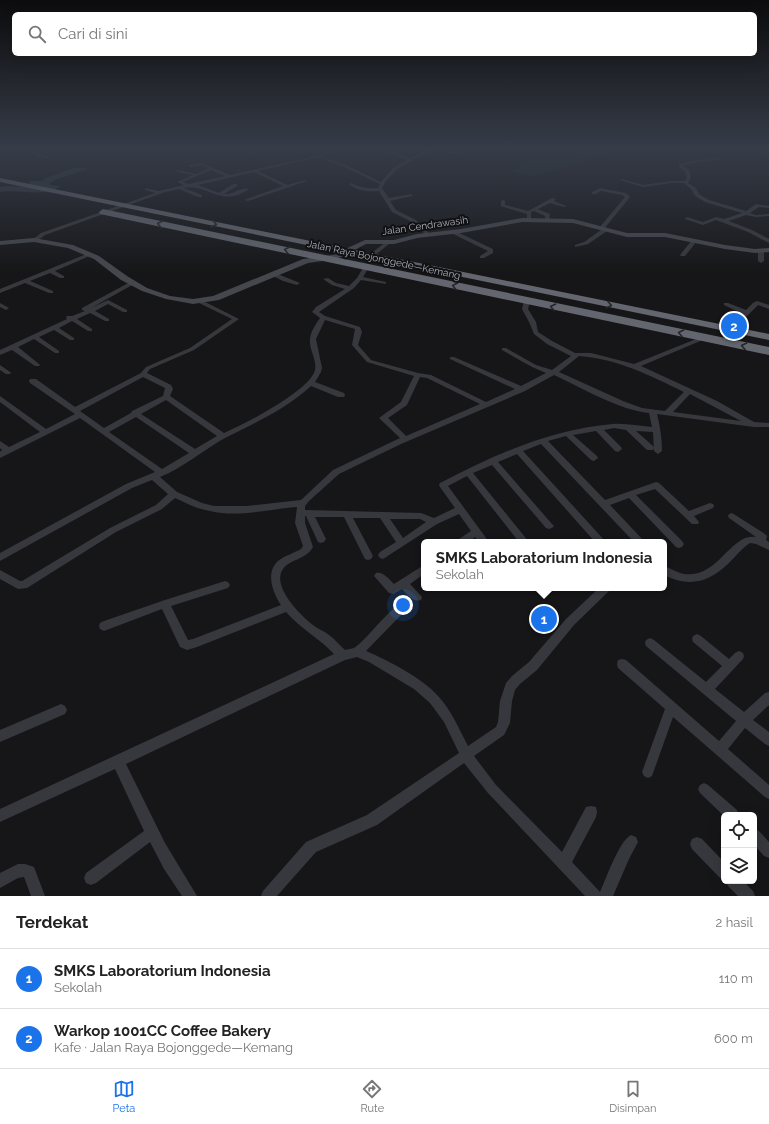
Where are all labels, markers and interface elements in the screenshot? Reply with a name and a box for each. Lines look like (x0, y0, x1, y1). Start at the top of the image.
search box (12, 12, 757, 56)
icon: search (26, 23, 48, 45)
text: Cari di sini (58, 25, 128, 43)
street label: Jalan Cendrawasih (381, 214, 469, 237)
one-way arrow (156, 220, 163, 229)
one-way arrow (211, 220, 217, 228)
street label: Jalan Raya Bojonggede—Kemang (306, 238, 462, 281)
one-way arrow (284, 247, 290, 255)
one-way arrow (452, 282, 458, 290)
one-way arrow (606, 300, 612, 308)
one-way arrow (550, 303, 556, 311)
pin: 2 (721, 311, 747, 341)
one-way arrow (677, 330, 684, 338)
one-way arrow (741, 342, 747, 351)
popup (421, 539, 667, 591)
text: SMKS Laboratorium Indonesia (436, 549, 652, 567)
text: Sekolah (436, 567, 484, 582)
your location (393, 595, 413, 615)
pin: 1 (531, 604, 557, 634)
map controls (721, 812, 757, 884)
button: locate (721, 812, 757, 848)
button: layers (721, 848, 757, 884)
text: Terdekat (16, 912, 88, 932)
text: 2 hasil (716, 915, 753, 930)
text: SMKS Laboratorium Indonesia (54, 962, 271, 980)
text: 1 (26, 971, 32, 986)
text: 110 m (719, 971, 753, 986)
text: Sekolah (54, 980, 102, 995)
text: Warkop 1001CC Coffee Bakery (54, 1022, 271, 1040)
text: 2 (25, 1031, 33, 1046)
text: 600 m (714, 1031, 753, 1046)
text: Kafe · Jalan Raya Bojonggede—Kemang (54, 1040, 293, 1055)
tab: Peta (113, 1078, 135, 1115)
tab: Rute (360, 1078, 384, 1115)
tab: Disimpan (609, 1078, 656, 1115)

